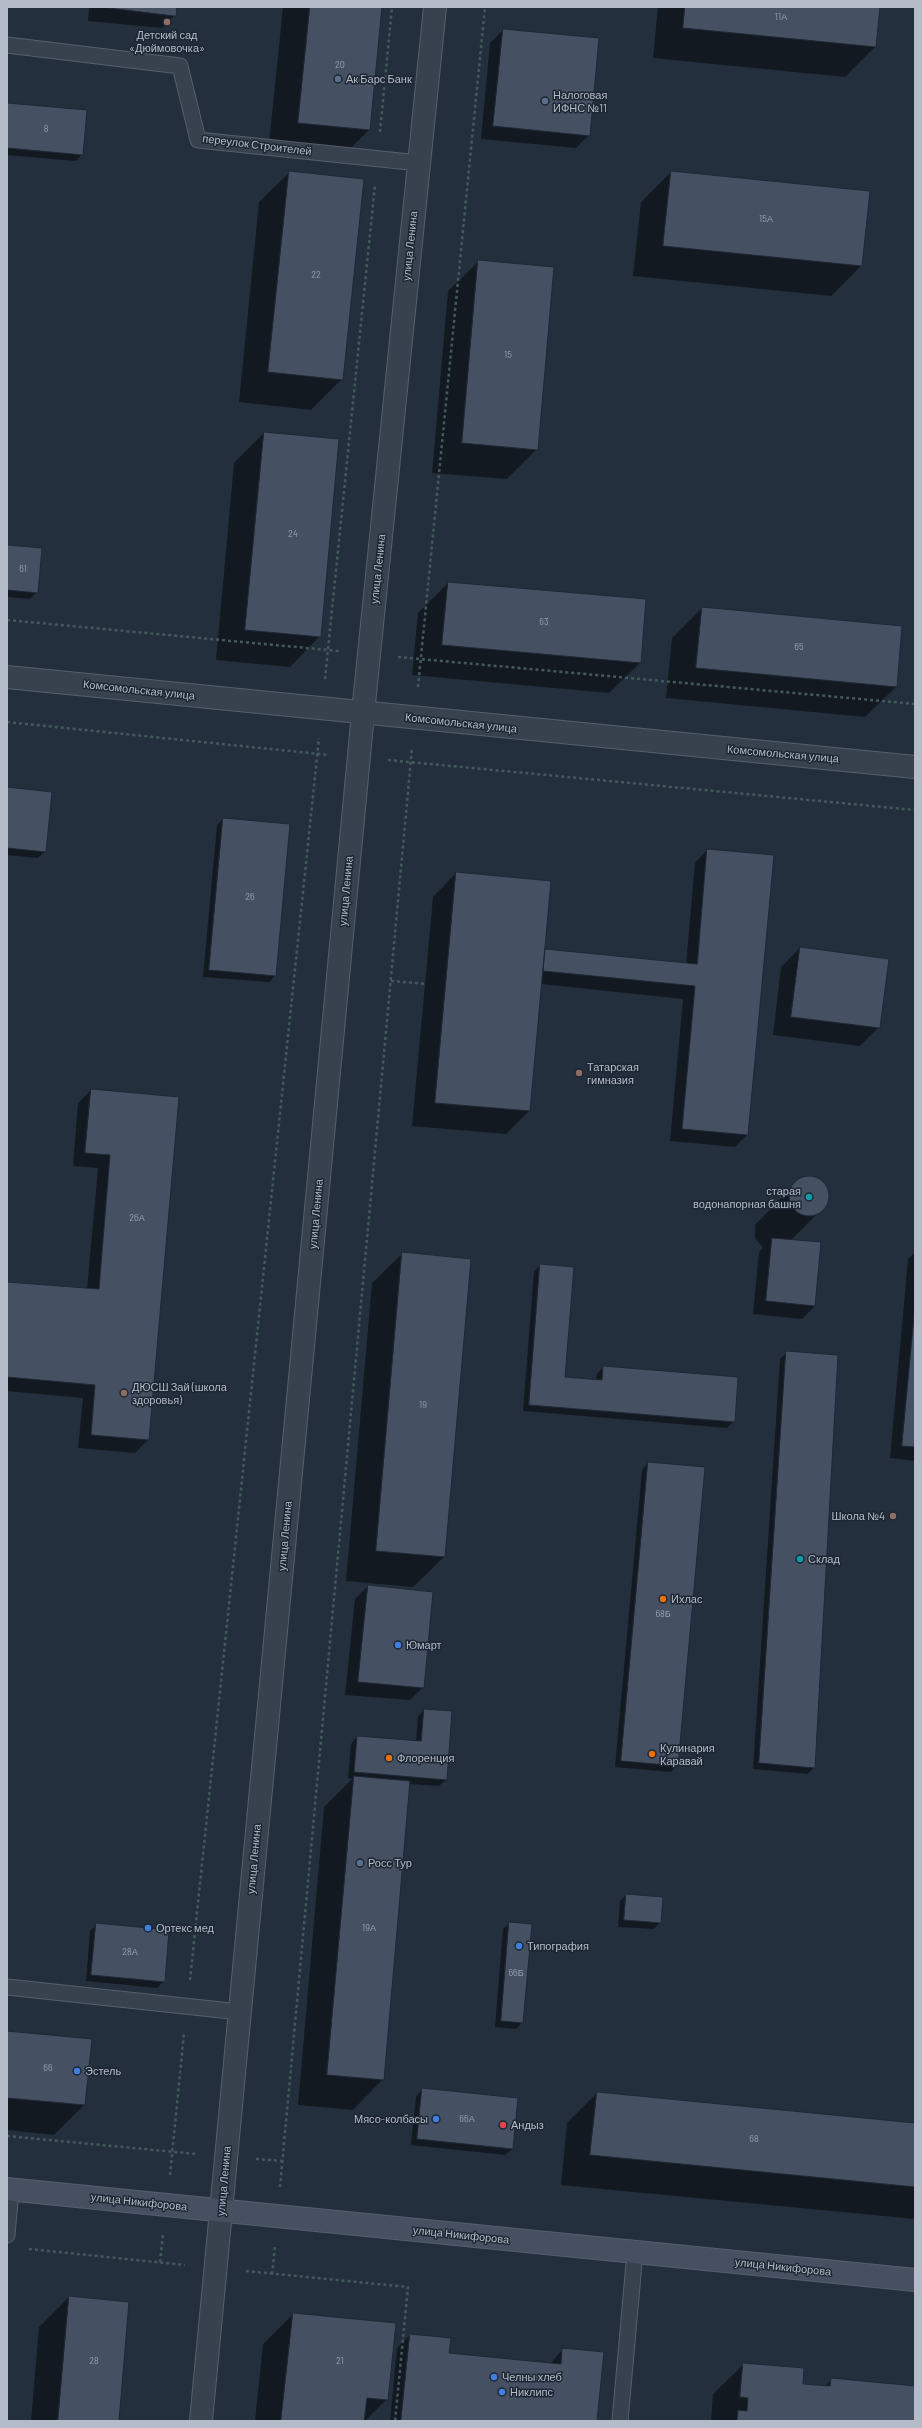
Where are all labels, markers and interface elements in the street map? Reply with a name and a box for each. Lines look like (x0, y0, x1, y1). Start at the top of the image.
house number: 11А (775, 12, 787, 22)
marker: Детский сад «Дюймовочка» (162, 17, 172, 27)
place label: Детский сад «Дюймовочка» (129, 28, 205, 54)
house number: 20 (335, 60, 345, 70)
place label: Ак Барс Банк (346, 72, 412, 86)
marker: Ак Барс Банк (333, 74, 343, 84)
place label: Налоговая ИФНС №11 (553, 88, 607, 114)
marker: Налоговая ИФНС №11 (540, 96, 550, 106)
house number: 8 (44, 124, 48, 134)
street label: переулок Строителей (202, 132, 312, 158)
street label: улица Ленина (400, 210, 420, 282)
house number: 15А (759, 214, 773, 224)
house number: 22 (311, 270, 321, 280)
house number: 15 (504, 350, 512, 360)
house number: 24 (288, 529, 298, 539)
street label: улица Ленина (368, 533, 388, 605)
house number: 61 (19, 564, 27, 574)
house number: 63 (539, 617, 549, 627)
house number: 65 (794, 642, 804, 652)
street label: Комсомольская улица (82, 678, 196, 702)
street label: Комсомольская улица (404, 711, 518, 735)
street label: Комсомольская улица (726, 743, 840, 765)
street label: улица Ленина (336, 855, 356, 927)
house number: 26 (245, 892, 255, 902)
place label: Татарская гимназия (587, 1060, 639, 1086)
marker: Татарская гимназия (574, 1068, 584, 1078)
street label: улица Ленина (306, 1178, 326, 1250)
place label: старая водонапорная башня (693, 1184, 801, 1210)
marker: старая водонапорная башня (804, 1192, 814, 1202)
house number: 26А (129, 1213, 145, 1223)
place label: ДЮСШ Зай (школа здоровья) (132, 1380, 227, 1406)
marker: ДЮСШ Зай (школа здоровья) (119, 1388, 129, 1398)
house number: 19 (419, 1400, 427, 1410)
street label: улица Ленина (275, 1500, 295, 1572)
place label: Школа №4 (832, 1509, 885, 1523)
marker: Школа №4 (888, 1511, 898, 1521)
place label: Склад (808, 1552, 840, 1566)
marker: Склад (795, 1554, 805, 1564)
place label: Ихлас (671, 1592, 702, 1606)
marker: Ихлас (658, 1594, 668, 1604)
house number: 68Б (655, 1609, 671, 1619)
place label: Юмарт (406, 1638, 442, 1652)
marker: Юмарт (393, 1640, 403, 1650)
place label: Кулинария Каравай (660, 1741, 715, 1767)
marker: Кулинария Каравай (647, 1749, 657, 1759)
place label: Флоренция (397, 1751, 454, 1765)
marker: Флоренция (384, 1753, 394, 1763)
street label: улица Ленина (244, 1823, 264, 1895)
place label: Росс Тур (368, 1856, 412, 1870)
marker: Росс Тур (355, 1858, 365, 1868)
place label: Ортекс мед (156, 1921, 214, 1935)
marker: Ортекс мед (143, 1923, 153, 1933)
house number: 19А (362, 1923, 376, 1933)
place label: Типография (527, 1939, 589, 1953)
marker: Типография (514, 1941, 524, 1951)
house number: 28А (122, 1947, 138, 1957)
house number: 66Б (508, 1968, 524, 1978)
house number: 66 (43, 2063, 53, 2073)
place label: Эстель (85, 2064, 121, 2078)
marker: Эстель (72, 2066, 82, 2076)
place label: Мясо-колбасы (354, 2112, 428, 2126)
marker: Мясо-колбасы (431, 2114, 441, 2124)
house number: 66А (459, 2114, 475, 2124)
place label: Андыз (511, 2118, 544, 2132)
marker: Андыз (498, 2120, 508, 2130)
house number: 68 (749, 2134, 759, 2144)
street label: улица Ленина (214, 2145, 234, 2217)
street label: улица Никифорова (90, 2190, 188, 2214)
street label: улица Никифорова (412, 2223, 510, 2247)
street label: улица Никифорова (734, 2255, 832, 2279)
house number: 28 (89, 2356, 99, 2366)
house number: 21 (336, 2356, 344, 2366)
place label: Челны хлеб (502, 2370, 562, 2384)
marker: Челны хлеб (489, 2372, 499, 2382)
place label: Никлипс (510, 2385, 553, 2399)
marker: Никлипс (497, 2387, 507, 2397)

